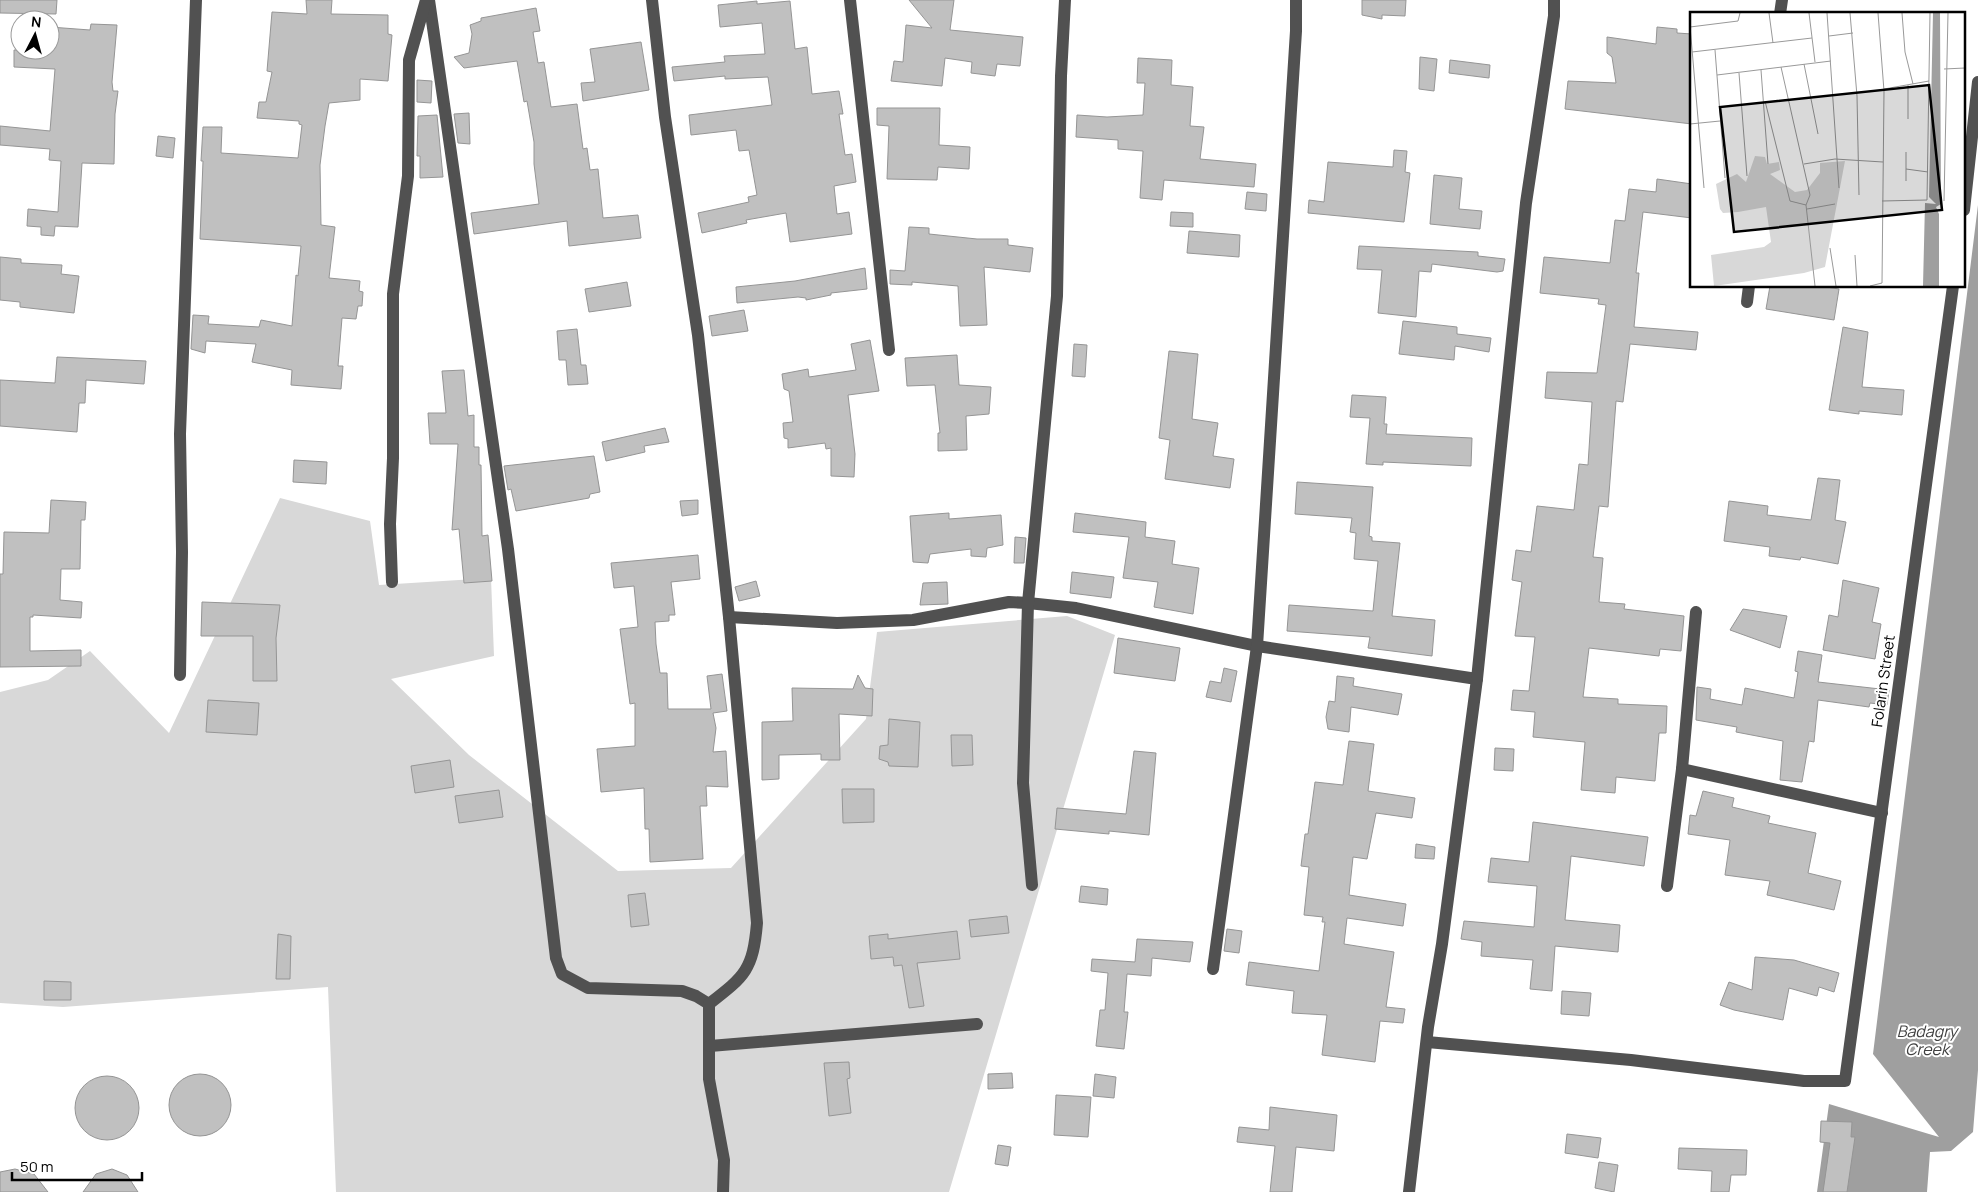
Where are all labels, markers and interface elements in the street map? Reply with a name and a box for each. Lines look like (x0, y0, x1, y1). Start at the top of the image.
north arrow (10, 10, 60, 60)
text: N (30, 12, 42, 32)
inset map (1690, 12, 1966, 288)
street label: Folarin Street (1866, 634, 1900, 728)
water label: Badagry Creek (1897, 1020, 1960, 1060)
scale bar (12, 1150, 142, 1182)
text: 50 m (20, 1156, 54, 1177)

